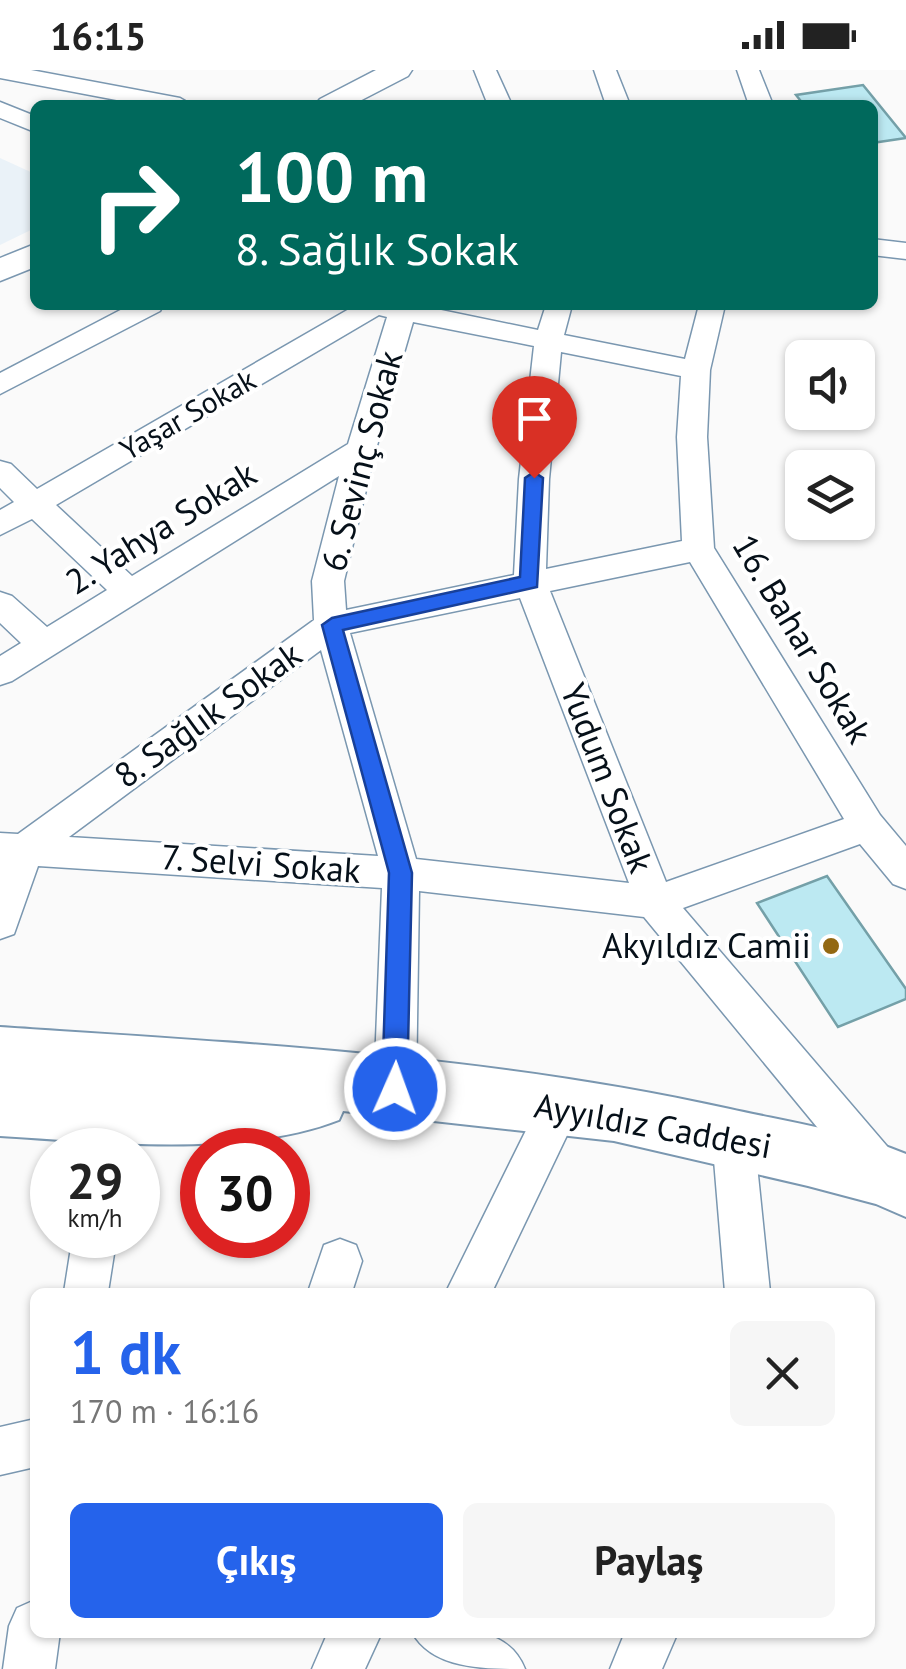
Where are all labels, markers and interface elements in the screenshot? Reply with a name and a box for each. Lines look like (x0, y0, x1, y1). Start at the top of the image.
text: 16:15 (50, 11, 146, 60)
text: 100 m (235, 131, 428, 221)
icon: right (70, 140, 200, 270)
text: 8. Sağlık Sokak (235, 219, 519, 277)
map controls (785, 340, 875, 540)
button: sound (785, 340, 875, 430)
street label: 6. Sevinç Sokak (309, 345, 413, 576)
street label: Yaşar Sokak (112, 359, 263, 468)
pin (492, 376, 577, 479)
icon: arrive (507, 391, 562, 446)
street label: 2. Yahya Sokak (56, 450, 265, 604)
button: layers (785, 450, 875, 540)
street label: 16. Bahar Sokak (722, 525, 883, 752)
street label: 8. Sağlık Sokak (105, 631, 310, 798)
street label: Yudum Sokak (551, 676, 665, 879)
street label: 7. Selvi Sokak (160, 833, 363, 893)
place label: Akyıldız Camii (602, 922, 811, 968)
marker: Akyıldız Camii (820, 935, 842, 957)
position arrow (343, 1037, 447, 1141)
street label: Ayyıldız Caddesi (531, 1082, 775, 1169)
speed limit sign: 30 (180, 1128, 310, 1258)
text: 29 (67, 1148, 123, 1213)
text: km/h (68, 1202, 122, 1234)
text: 1 dk (70, 1313, 181, 1391)
button: close (730, 1321, 835, 1426)
text: 170 m · 16:16 (70, 1390, 259, 1432)
button: Çıkış (70, 1503, 443, 1618)
button: Paylaş (463, 1503, 835, 1618)

